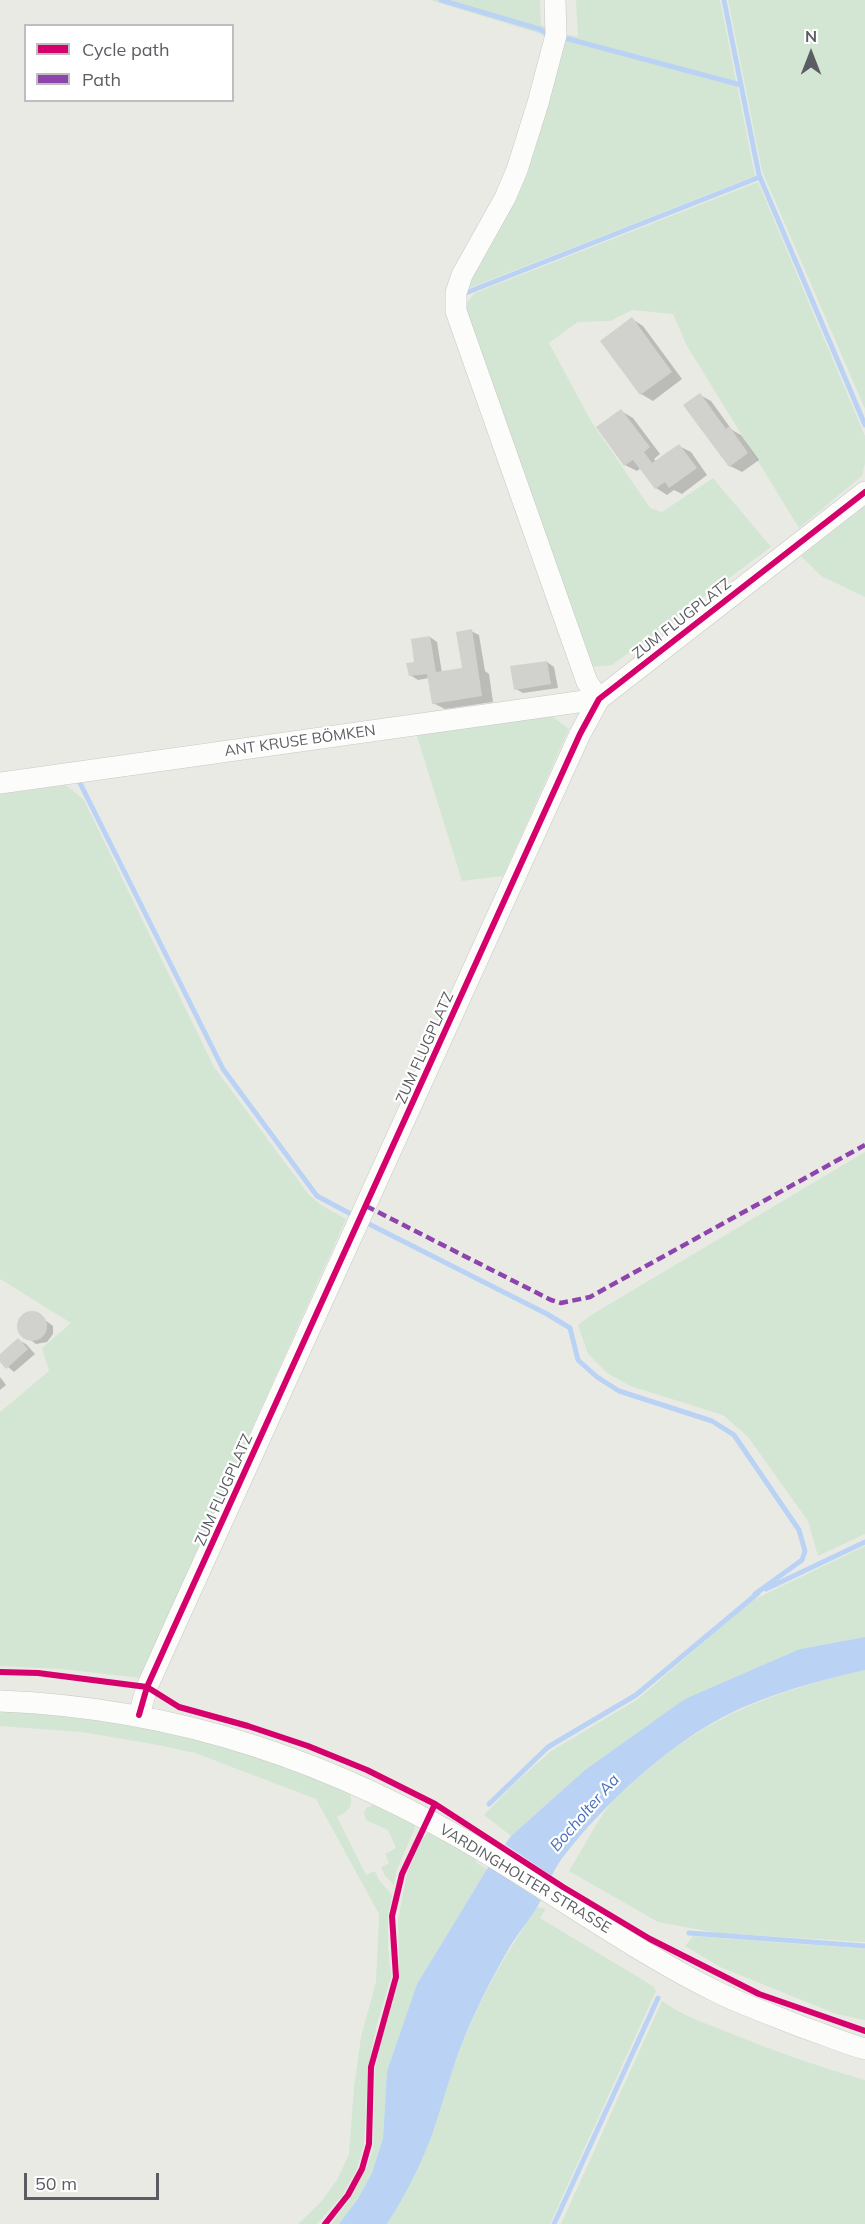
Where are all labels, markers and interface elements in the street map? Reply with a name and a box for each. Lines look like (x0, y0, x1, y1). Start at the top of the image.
legend (24, 24, 234, 102)
north arrow (781, 24, 841, 84)
text: N (805, 26, 817, 46)
text: Cycle path (82, 38, 169, 61)
text: Path (82, 68, 121, 91)
street label: ZUM FLUGPLATZ (629, 575, 735, 663)
street label: ANT KRUSE BÖMKEN (223, 721, 377, 761)
street label: ZUM FLUGPLATZ (392, 989, 458, 1107)
street label: ZUM FLUGPLATZ (191, 1431, 257, 1549)
water label: Bocholter Aa (546, 1771, 624, 1855)
street label: VARDINGHOLTER STRASSE (436, 1821, 614, 1937)
scale bar (27, 2161, 162, 2199)
text: 50 m (35, 2172, 77, 2195)

